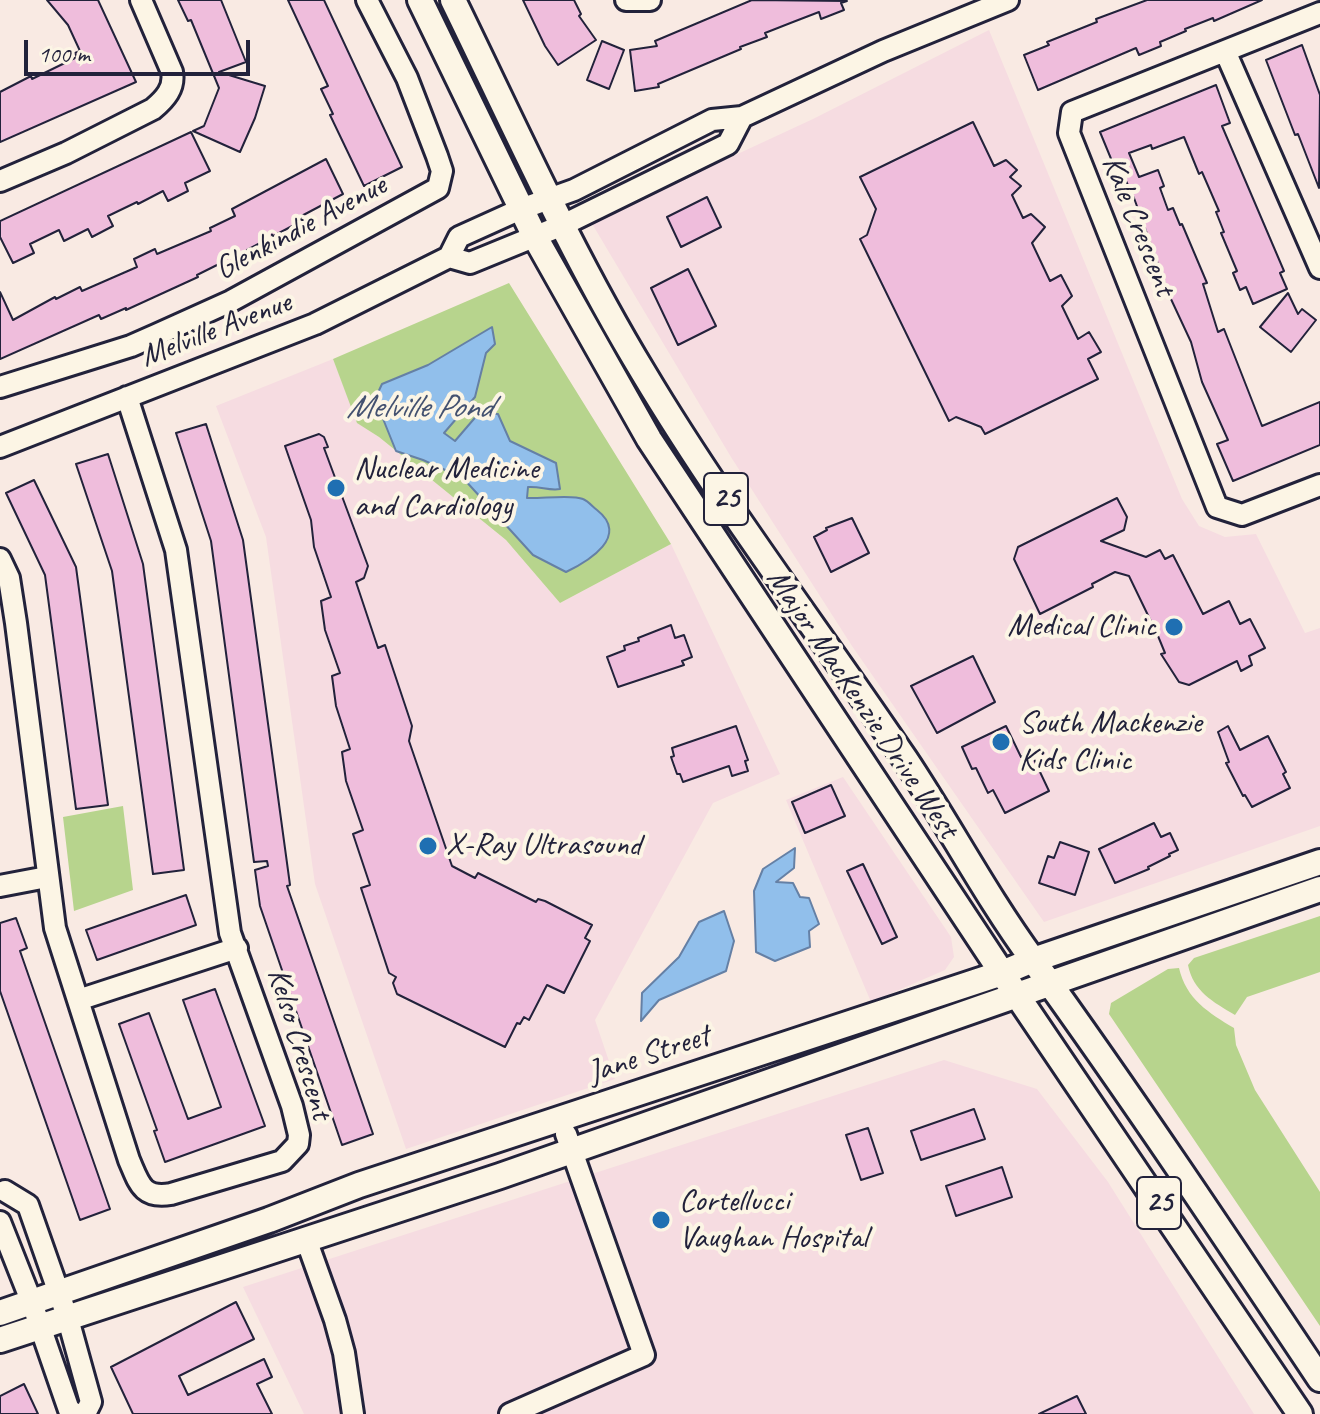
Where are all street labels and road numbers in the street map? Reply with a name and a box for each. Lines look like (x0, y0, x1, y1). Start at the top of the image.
street label: Kale Crescent (1093, 150, 1183, 302)
street label: Glenkindie Avenue (209, 167, 393, 289)
street label: Melville Avenue (135, 284, 297, 376)
road number: 25 (704, 473, 748, 525)
street label: Major MacKenzie Drive West (757, 562, 967, 846)
street label: Kelso Crescent (258, 964, 340, 1124)
street label: Jane Street (583, 1017, 715, 1093)
road number: 25 (1137, 1177, 1181, 1229)

